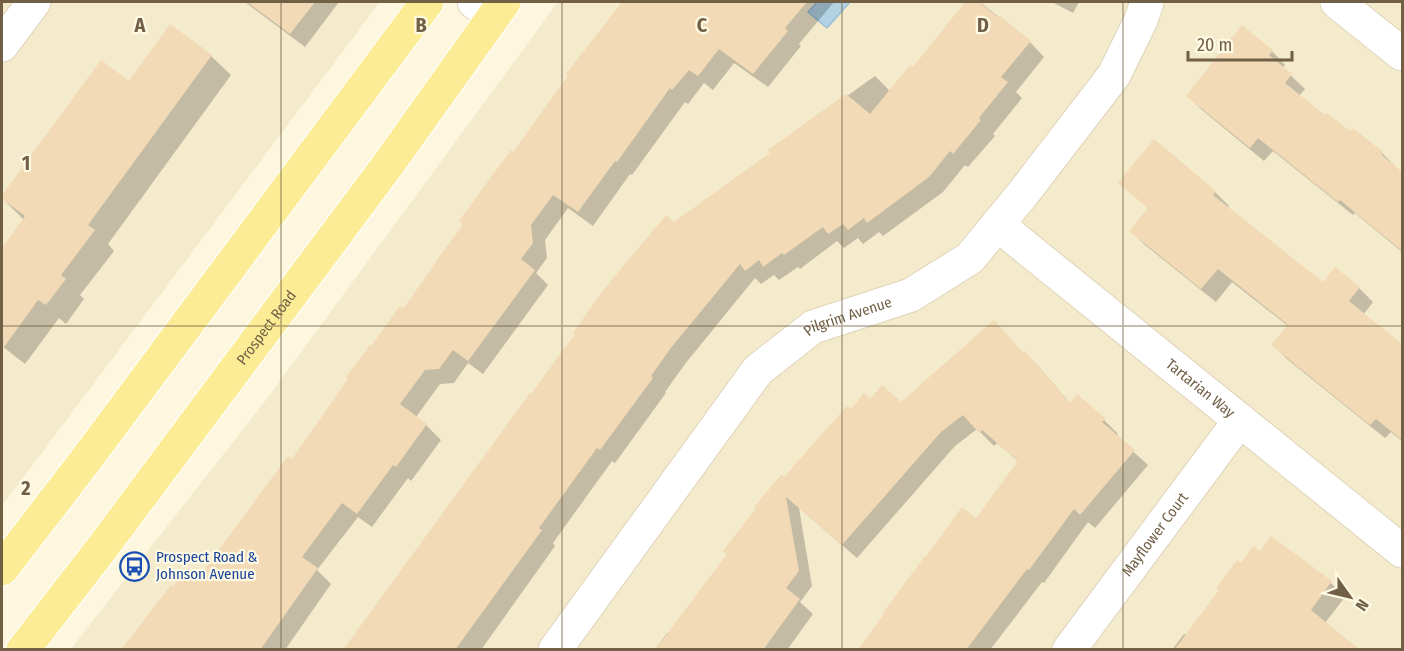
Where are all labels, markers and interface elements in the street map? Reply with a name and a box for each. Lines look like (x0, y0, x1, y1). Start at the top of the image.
text: A (134, 13, 147, 37)
text: B (415, 13, 427, 37)
text: C (697, 13, 708, 37)
text: D (977, 13, 989, 37)
scale bar (1188, 24, 1292, 62)
text: 20 m (1197, 34, 1232, 56)
text: 1 (22, 151, 30, 175)
street label: Prospect Road (233, 287, 300, 368)
street label: Pilgrim Avenue (800, 293, 894, 340)
street label: Tartarian Way (1162, 355, 1239, 422)
text: 2 (20, 476, 31, 500)
street label: Mayflower Court (1118, 489, 1192, 580)
place label: Prospect Road & Johnson Avenue (156, 548, 258, 583)
bus stop icon: Prospect Road & Johnson Avenue (119, 550, 151, 582)
north arrow (1320, 567, 1380, 627)
text: N (1351, 596, 1373, 614)

